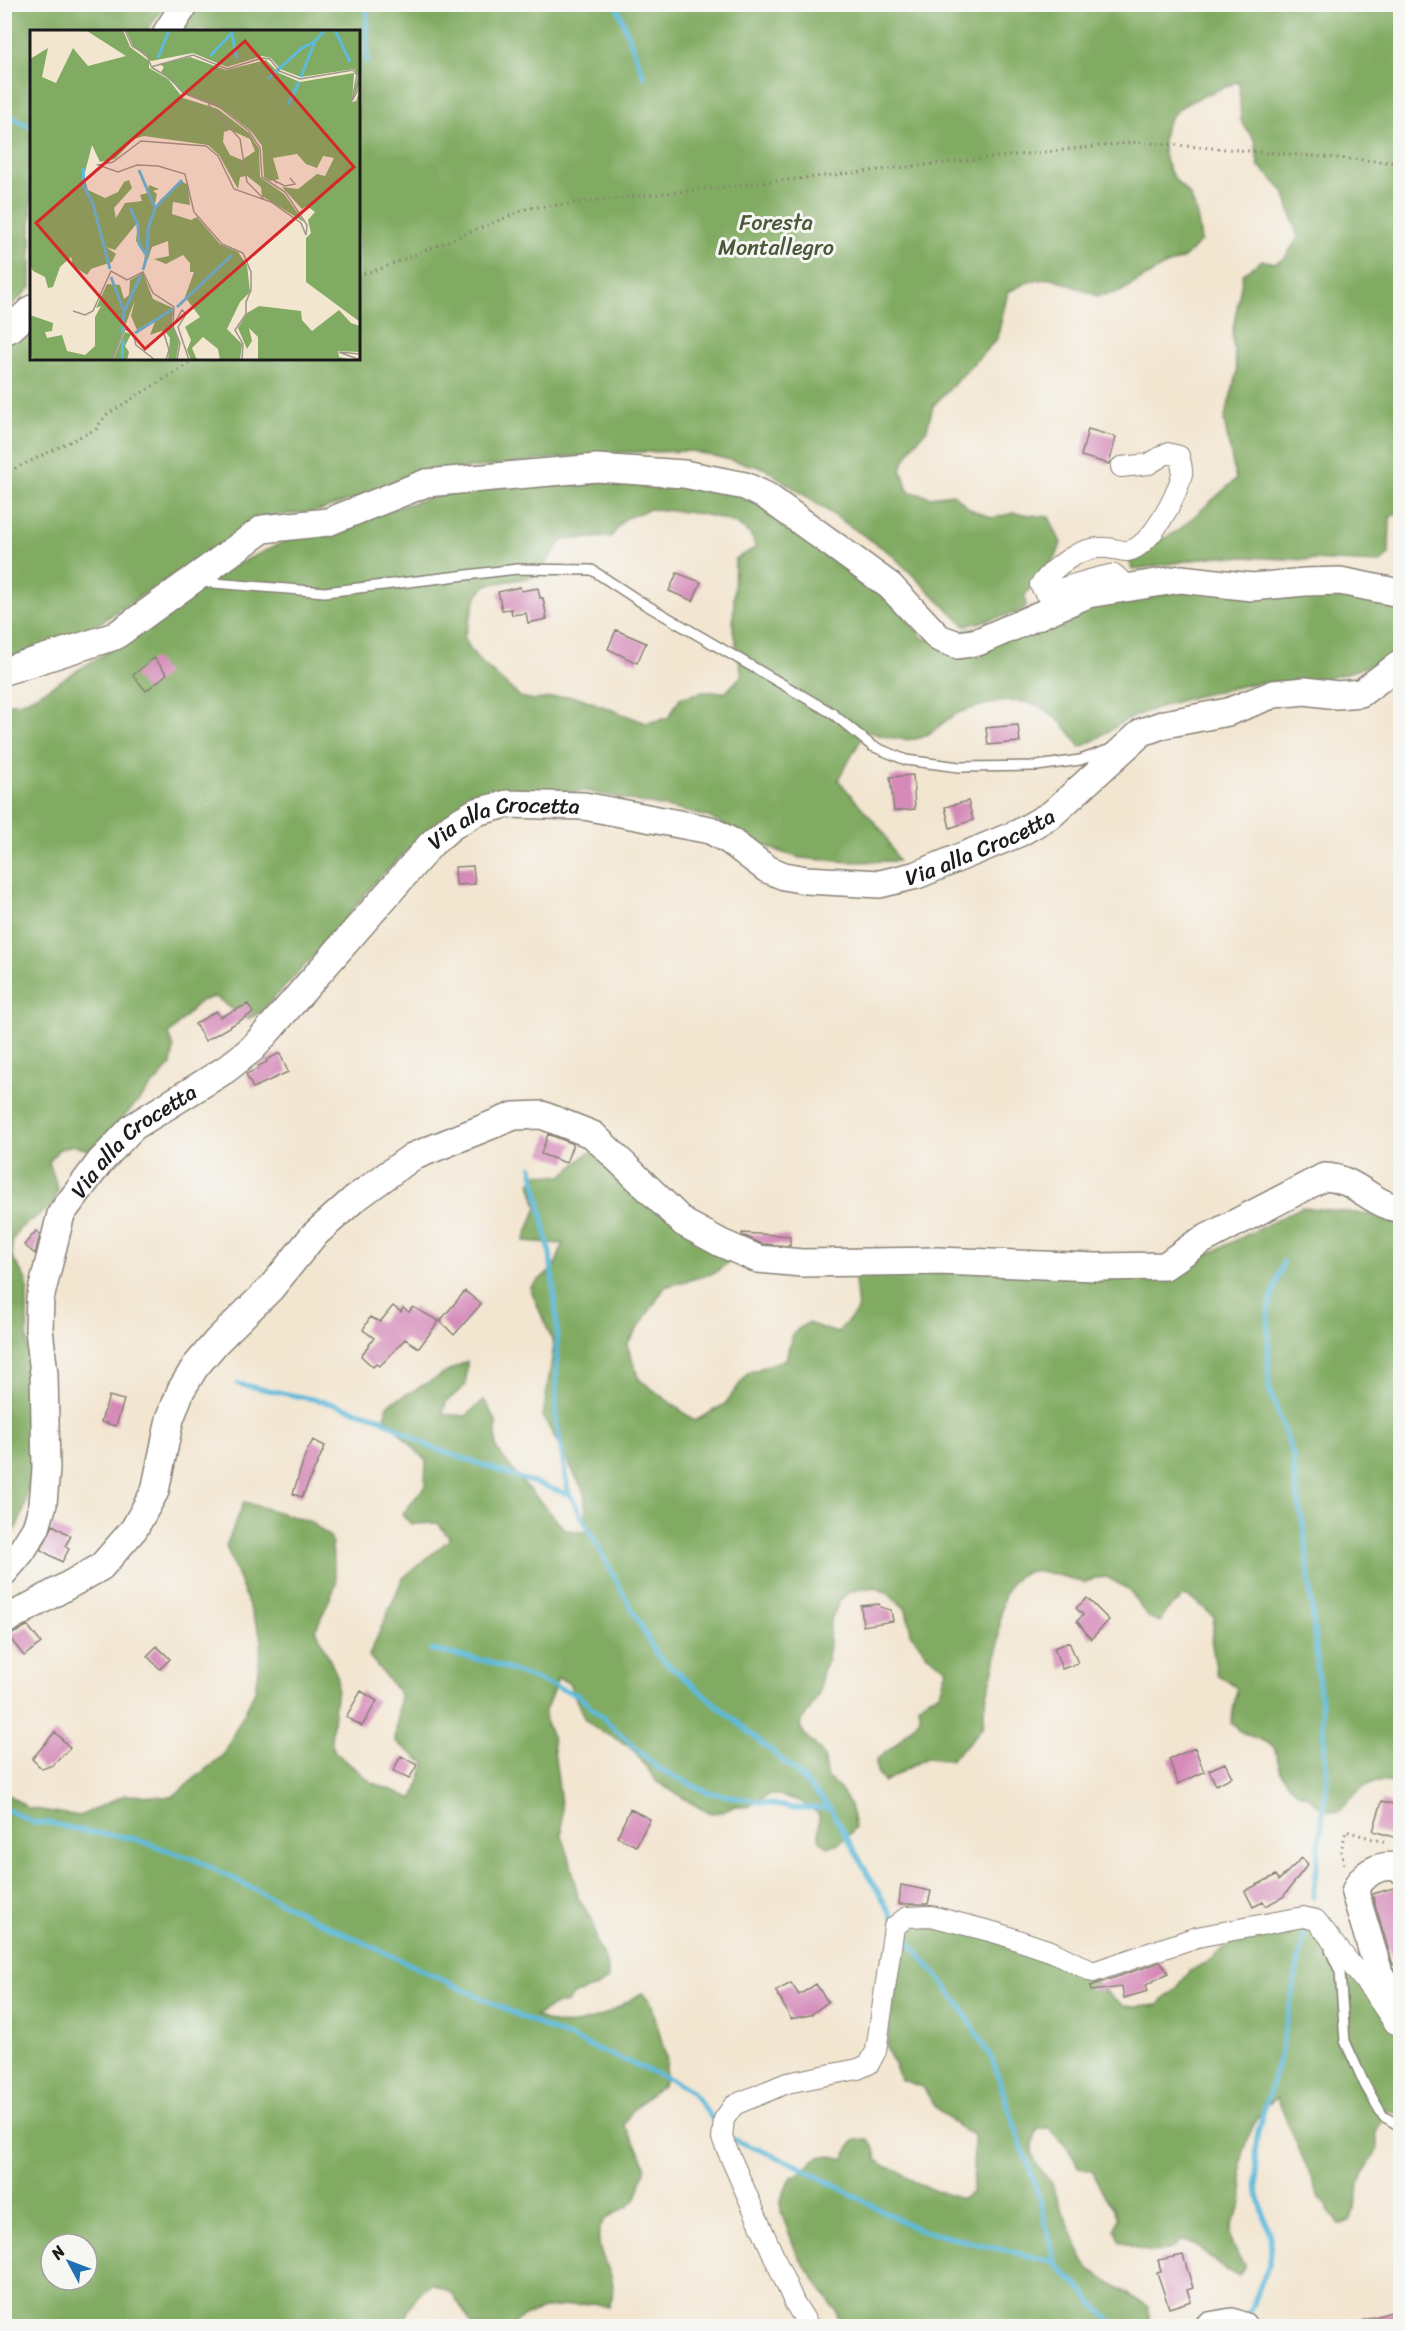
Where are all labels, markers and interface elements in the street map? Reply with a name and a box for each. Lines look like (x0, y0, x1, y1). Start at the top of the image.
inset map (30, 30, 360, 360)
park label: Foresta Montallegro (718, 203, 834, 267)
street label: Via alla Crocetta (418, 785, 580, 860)
street label: Via alla Crocetta (901, 797, 1063, 897)
street label: Via alla Crocetta (60, 1073, 205, 1207)
north arrow (39, 2232, 99, 2292)
text: N (43, 2238, 73, 2267)

